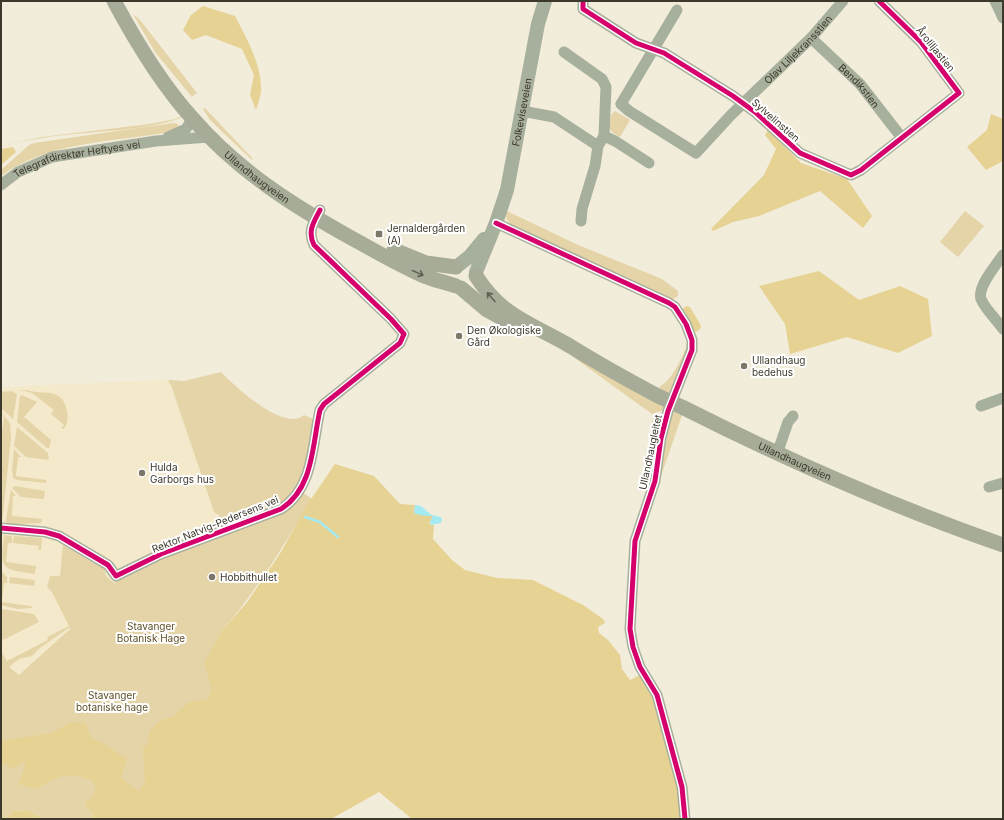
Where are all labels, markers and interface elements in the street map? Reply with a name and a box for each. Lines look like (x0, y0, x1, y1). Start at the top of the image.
street label: Olav Liljekransstien (761, 13, 834, 86)
street label: Åroliljastien (914, 23, 959, 74)
street label: Bendikstien (836, 61, 882, 110)
street label: Folkeviseveien (509, 77, 534, 147)
street label: Sylvelinstien (750, 96, 802, 144)
street label: Telegrafdirektør Heftyes vei (10, 138, 141, 180)
street label: Ullandhaugveien (222, 148, 292, 206)
place label: Jernaldergården (A) (387, 222, 465, 246)
marker: Jernaldergården (A) (374, 229, 384, 239)
one-way arrow (412, 270, 424, 277)
one-way arrow (487, 292, 496, 302)
place label: Den Økologiske Gård (467, 324, 541, 348)
marker: Den Økologiske Gård (454, 331, 464, 341)
place label: Ullandhaug bedehus (752, 354, 806, 378)
marker: Ullandhaug bedehus (739, 361, 749, 371)
street label: Ullandhaugleitet (636, 413, 664, 491)
street label: Ullandhaugveien (756, 439, 833, 483)
place label: Hulda Garborgs hus (150, 461, 214, 485)
marker: Hulda Garborgs hus (137, 468, 147, 478)
street label: Rektor Natvig-Pedersens vei (150, 493, 280, 555)
place label: Hobbithullet (220, 571, 278, 583)
marker: Hobbithullet (207, 572, 217, 582)
park label: Stavanger Botanisk Hage (117, 620, 185, 644)
park label: Stavanger botaniske hage (76, 689, 148, 713)

